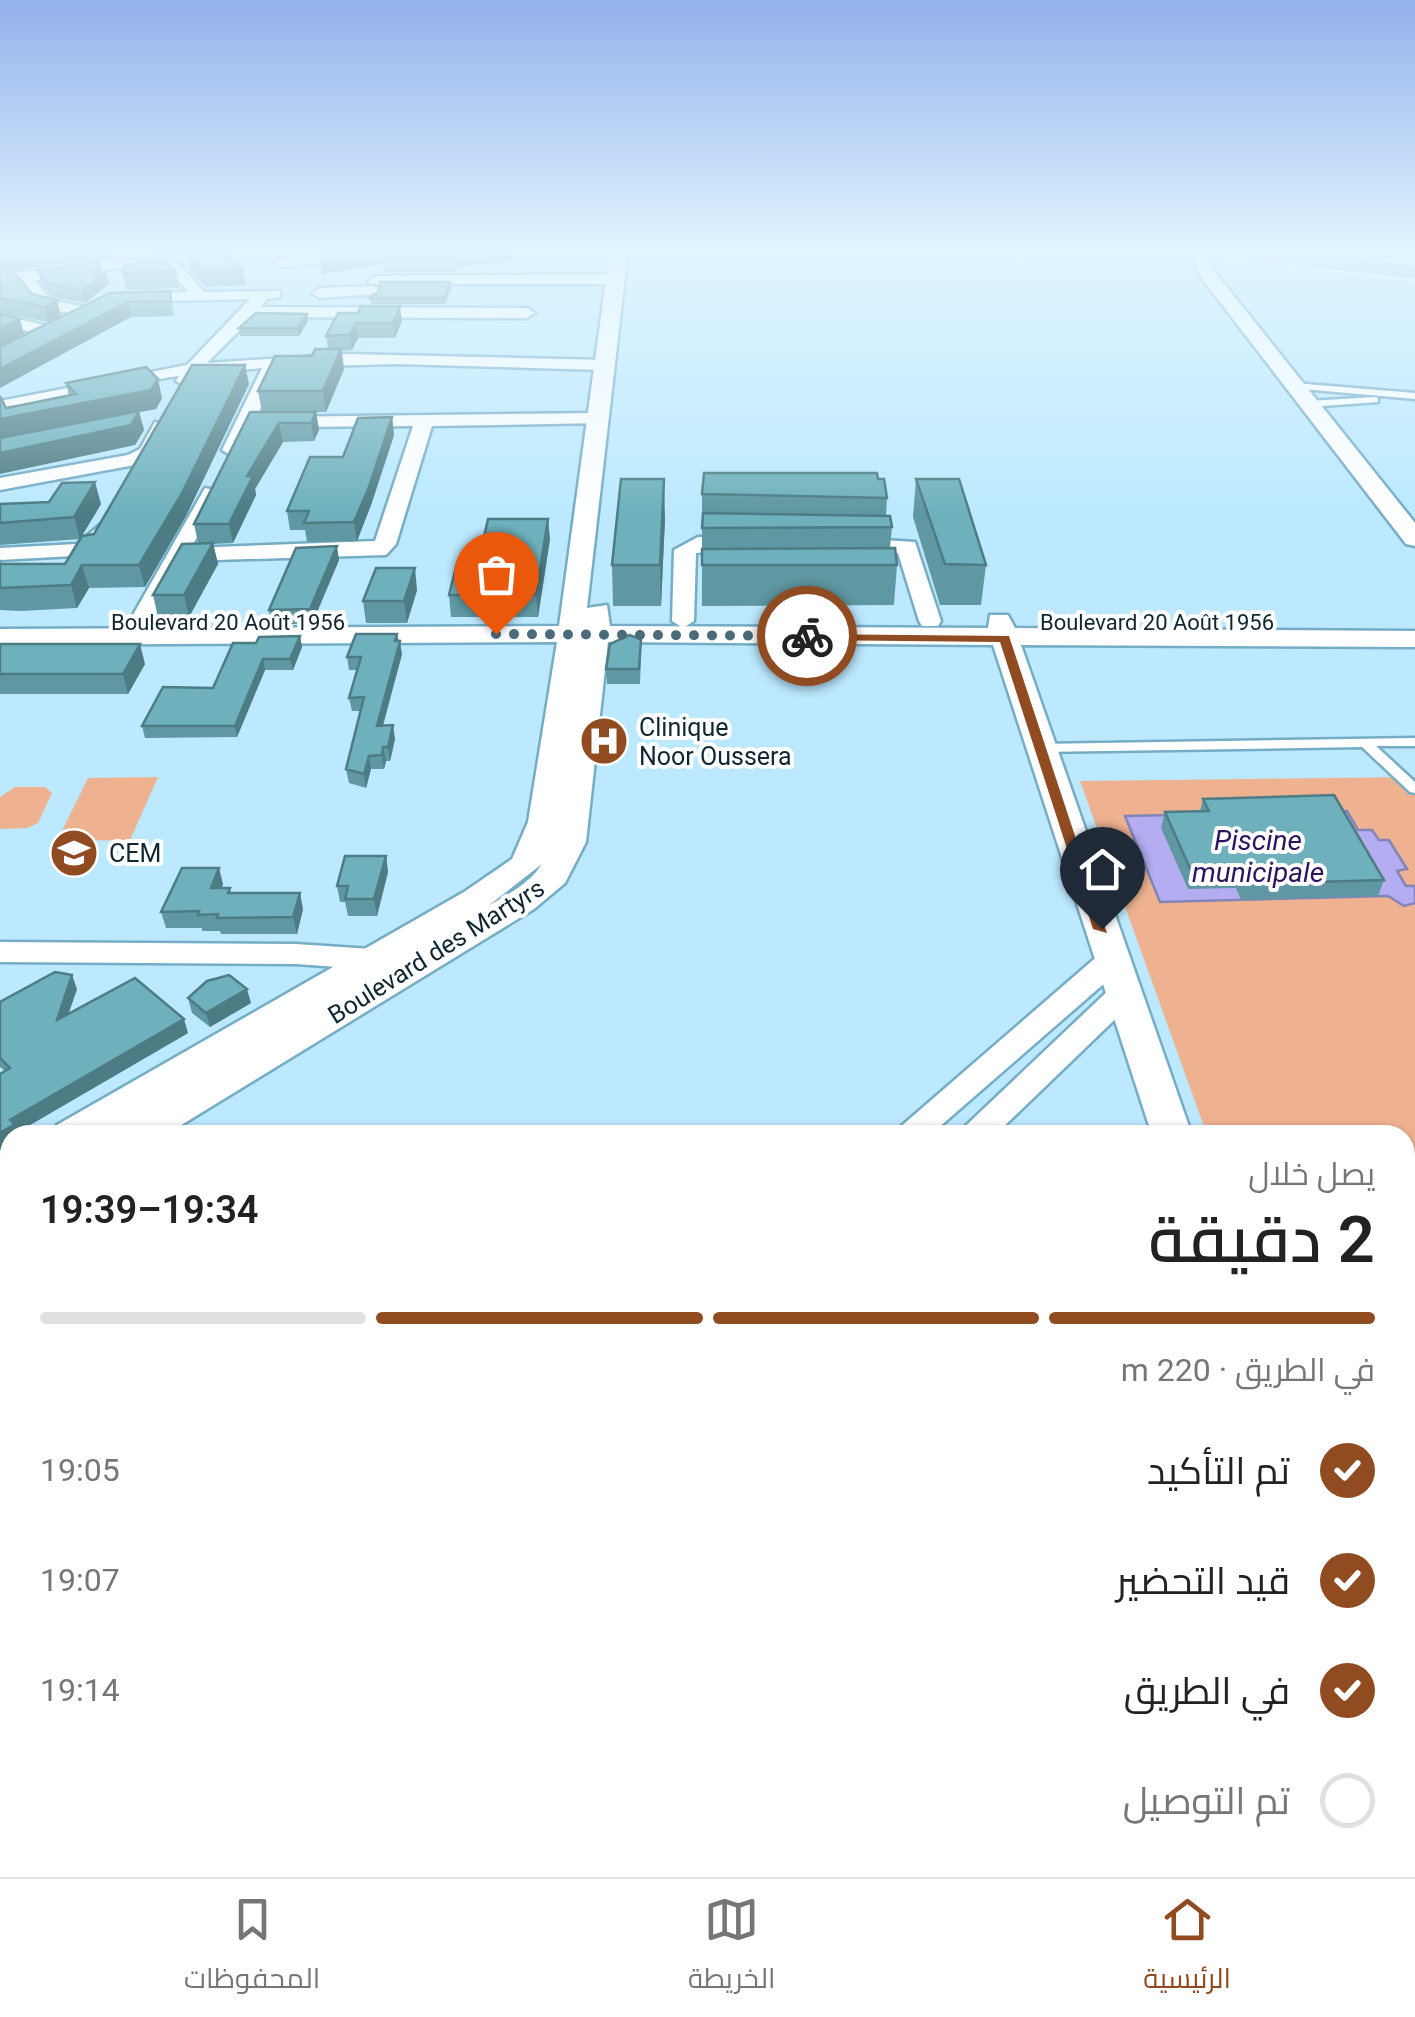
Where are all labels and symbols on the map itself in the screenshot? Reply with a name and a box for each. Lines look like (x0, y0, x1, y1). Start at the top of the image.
pin (454, 532, 539, 635)
courier (757, 586, 857, 686)
street label: Boulevard 20 Août 1956 (111, 610, 345, 635)
street label: Boulevard 20 Août 1956 (1040, 610, 1274, 635)
place label: Clinique Noor Oussera (639, 713, 792, 771)
hospital icon: Clinique Noor Oussera (578, 715, 630, 767)
water label: Piscine municipale (1192, 824, 1324, 889)
school or university icon: CEM (48, 827, 100, 879)
pin (1060, 827, 1145, 930)
place label: CEM (109, 839, 161, 868)
street label: Boulevard des Martyrs (323, 873, 550, 1030)

